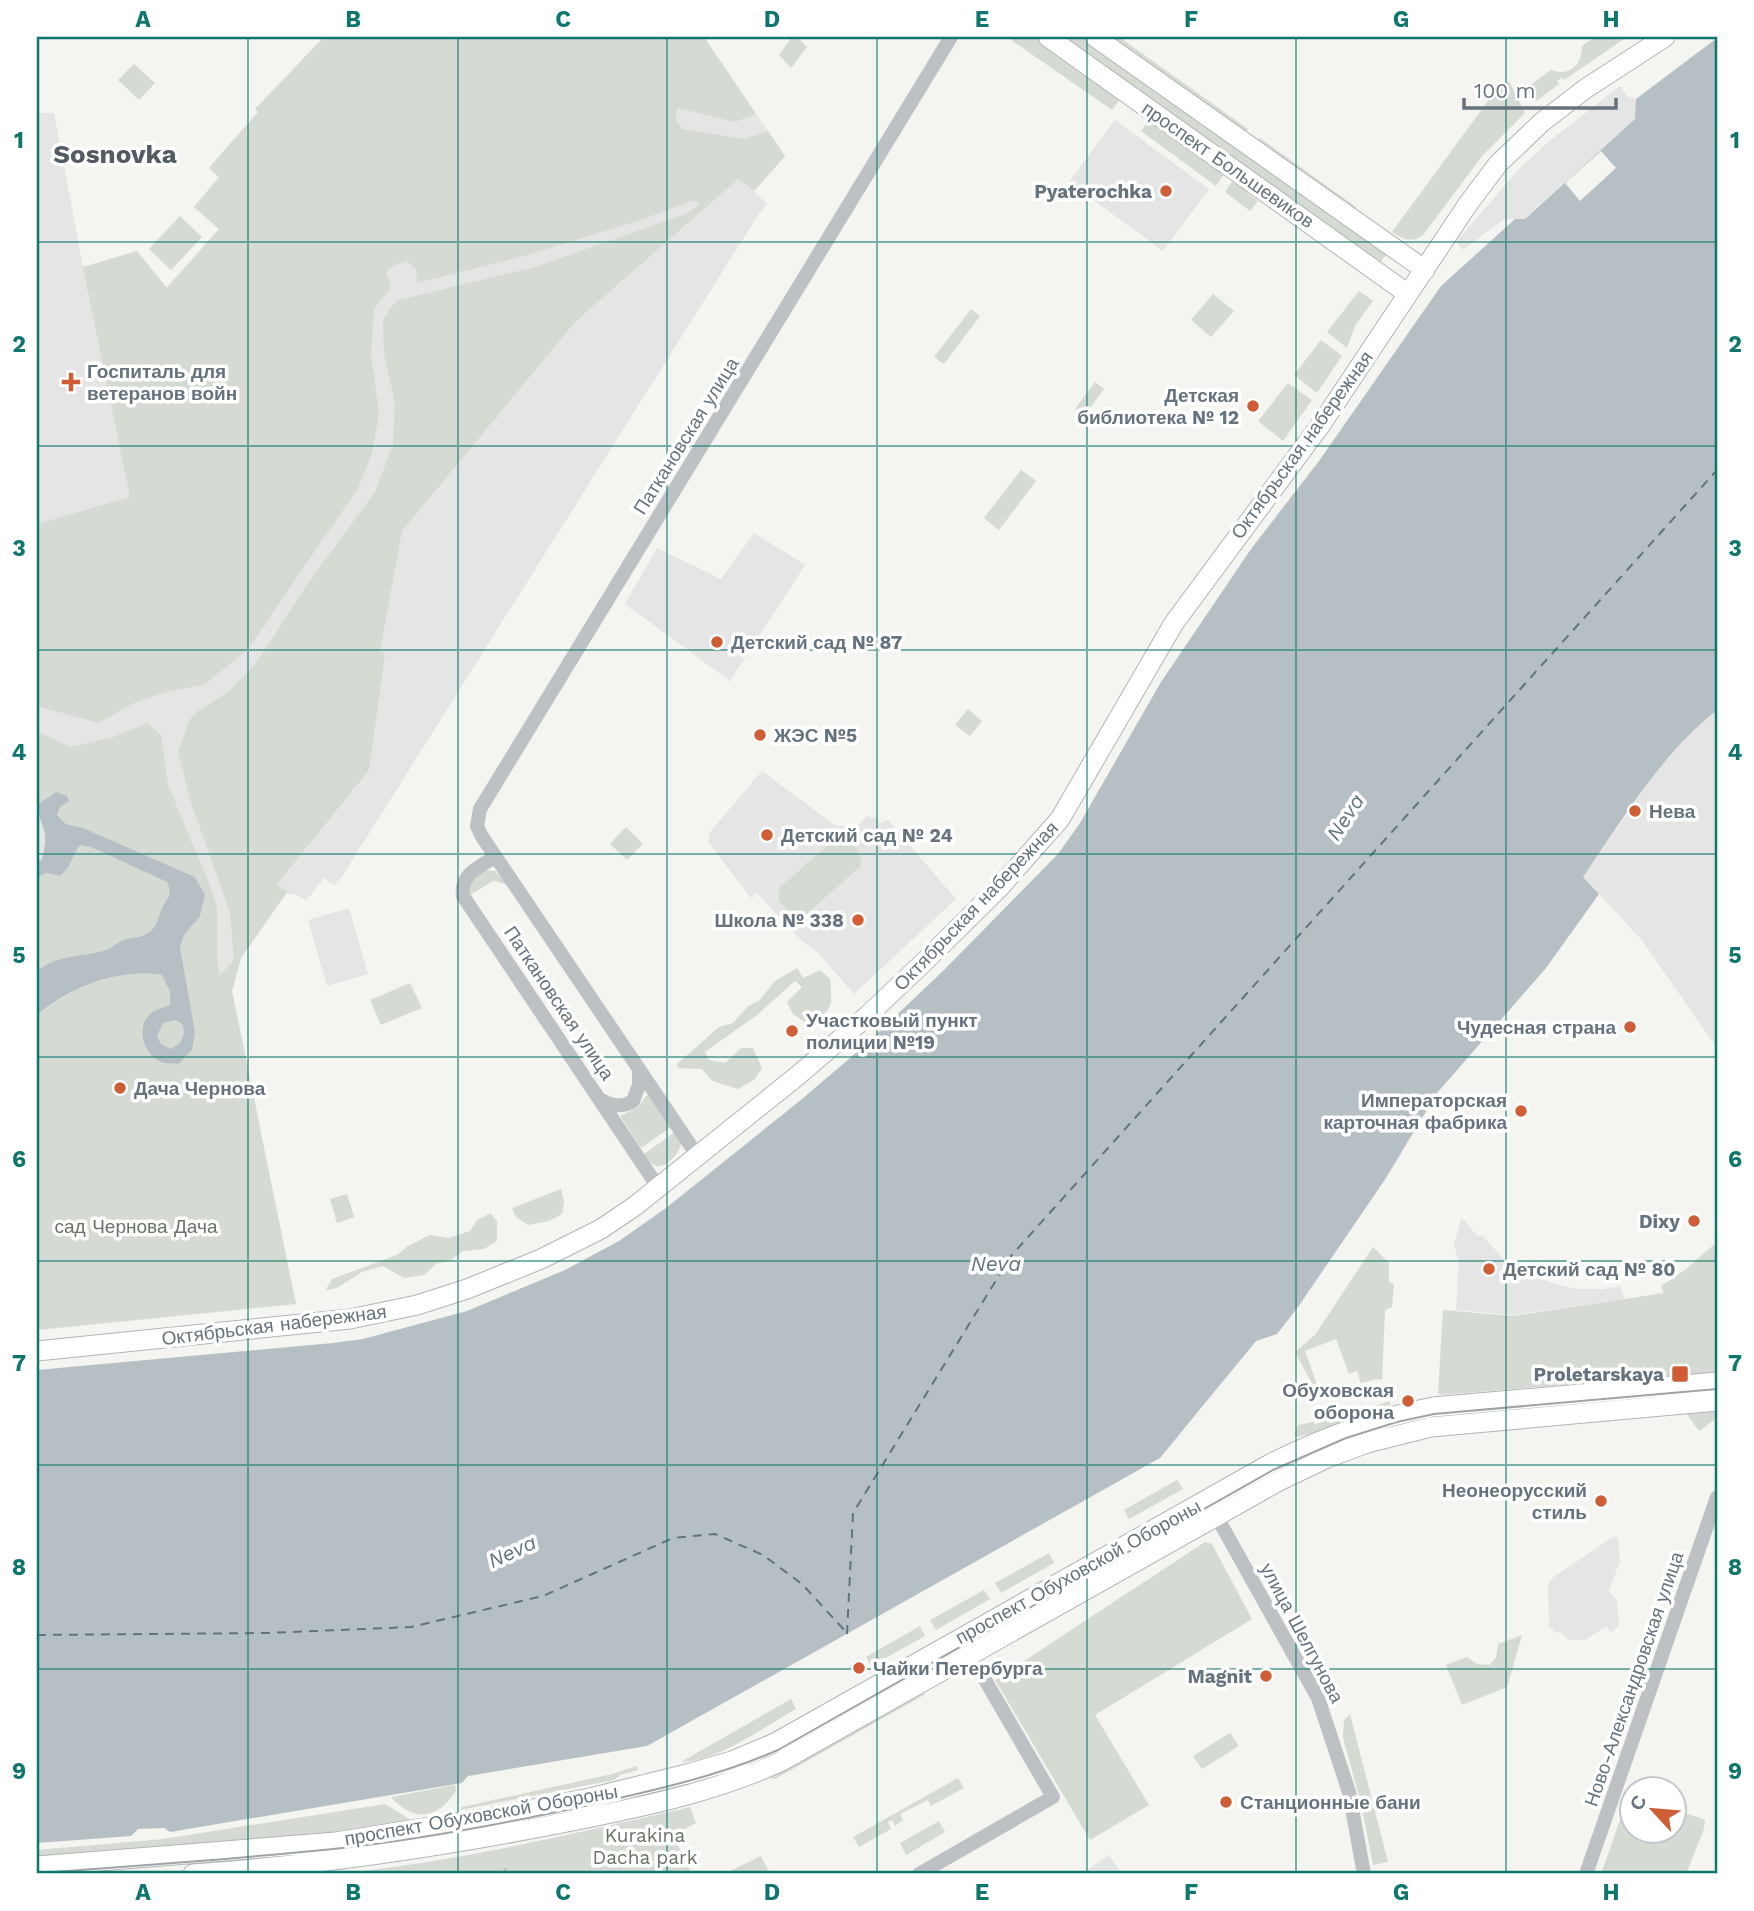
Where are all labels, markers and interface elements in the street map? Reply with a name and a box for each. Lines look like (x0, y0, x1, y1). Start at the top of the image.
text: A (135, 6, 151, 33)
text: B (345, 6, 361, 33)
text: C (555, 6, 571, 33)
text: D (764, 6, 780, 33)
text: E (975, 6, 989, 33)
text: F (1184, 6, 1198, 33)
text: G (1393, 6, 1409, 33)
text: H (1602, 6, 1620, 33)
scale bar (1464, 66, 1616, 110)
text: 100 m (1474, 78, 1536, 103)
street label: проспект Большевиков (1138, 97, 1318, 233)
text: 1 (14, 127, 24, 154)
text: 1 (1730, 127, 1740, 154)
district label: Sosnovka (53, 139, 177, 169)
place label: Pyaterochka (1034, 180, 1152, 203)
marker: Pyaterochka (1158, 183, 1174, 199)
text: 2 (12, 331, 26, 358)
text: 2 (1728, 331, 1742, 358)
street label: Октябрьская набережная (1226, 347, 1378, 543)
street label: Паткановская улица (628, 353, 744, 519)
place label: Госпиталь для ветеранов войн (87, 360, 237, 405)
marker: Госпиталь для ветеранов войн (61, 372, 81, 392)
place label: Детская библиотека № 12 (1077, 384, 1239, 429)
marker: Детская библиотека № 12 (1245, 398, 1261, 414)
text: 3 (12, 535, 26, 562)
text: 3 (1728, 535, 1742, 562)
place label: Детский сад № 87 (731, 631, 902, 654)
marker: Детский сад № 87 (709, 634, 725, 650)
place label: ЖЭС №5 (773, 724, 857, 747)
marker: ЖЭС №5 (752, 727, 768, 743)
text: 4 (12, 739, 27, 766)
text: 4 (1728, 739, 1743, 766)
water label: Neva (1321, 789, 1369, 845)
place label: Нева (1649, 800, 1696, 823)
marker: Нева (1627, 803, 1643, 819)
street label: Октябрьская набережная (889, 817, 1063, 995)
place label: Детский сад № 24 (781, 824, 953, 847)
marker: Детский сад № 24 (759, 827, 775, 843)
place label: Школа № 338 (714, 909, 844, 932)
marker: Школа № 338 (850, 912, 866, 928)
street label: Паткановская улица (499, 922, 619, 1085)
text: 5 (12, 942, 26, 969)
text: 5 (1728, 942, 1742, 969)
place label: Участковый пункт полиции №19 (806, 1009, 978, 1054)
place label: Чудесная страна (1457, 1016, 1616, 1039)
marker: Чудесная страна (1622, 1019, 1638, 1035)
marker: Участковый пункт полиции №19 (784, 1023, 800, 1039)
place label: Дача Чернова (134, 1077, 266, 1100)
marker: Дача Чернова (112, 1080, 128, 1096)
place label: Императорская карточная фабрика (1323, 1089, 1507, 1134)
marker: Императорская карточная фабрика (1513, 1103, 1529, 1119)
text: 6 (12, 1146, 26, 1173)
text: 6 (1728, 1146, 1742, 1173)
place label: Dixy (1639, 1210, 1680, 1233)
marker: Dixy (1686, 1213, 1702, 1229)
park label: сад Чернова Дача (55, 1215, 218, 1238)
water label: Neva (971, 1251, 1021, 1276)
place label: Детский сад № 80 (1503, 1258, 1676, 1281)
marker: Детский сад № 80 (1481, 1261, 1497, 1277)
street label: Октябрьская набережная (160, 1300, 388, 1350)
text: 7 (12, 1350, 26, 1377)
text: 7 (1728, 1350, 1742, 1377)
place label: Proletarskaya (1534, 1363, 1664, 1386)
marker: Proletarskaya (1670, 1364, 1690, 1384)
place label: Обуховская оборона (1282, 1379, 1394, 1424)
marker: Обуховская оборона (1400, 1393, 1416, 1409)
place label: Неонеорусский стиль (1442, 1479, 1587, 1524)
marker: Неонеорусский стиль (1593, 1493, 1609, 1509)
street label: проспект Обуховской Обороны (951, 1495, 1205, 1649)
water label: Neva (484, 1529, 540, 1573)
street label: Ново-Александровская улица (1580, 1548, 1689, 1809)
text: 8 (12, 1554, 26, 1581)
text: 8 (1728, 1554, 1742, 1581)
street label: улица Шелгунова (1255, 1559, 1349, 1707)
place label: Чайки Петербурга (873, 1657, 1043, 1680)
marker: Чайки Петербурга (851, 1660, 867, 1676)
place label: Magnit (1187, 1665, 1253, 1688)
marker: Magnit (1258, 1668, 1274, 1684)
text: 9 (12, 1758, 26, 1785)
text: 9 (1728, 1758, 1742, 1785)
north arrow (1618, 1774, 1688, 1844)
street label: проспект Обуховской Обороны (343, 1780, 619, 1850)
place label: Станционные бани (1240, 1791, 1421, 1814)
text: С (1625, 1791, 1652, 1814)
marker: Станционные бани (1218, 1794, 1234, 1810)
park label: Kurakina Dacha park (593, 1824, 698, 1869)
text: A (135, 1879, 151, 1906)
text: B (345, 1879, 361, 1906)
text: C (555, 1879, 571, 1906)
text: D (764, 1879, 780, 1906)
text: E (975, 1879, 989, 1906)
text: F (1184, 1879, 1198, 1906)
text: G (1393, 1879, 1409, 1906)
text: H (1602, 1879, 1620, 1906)

